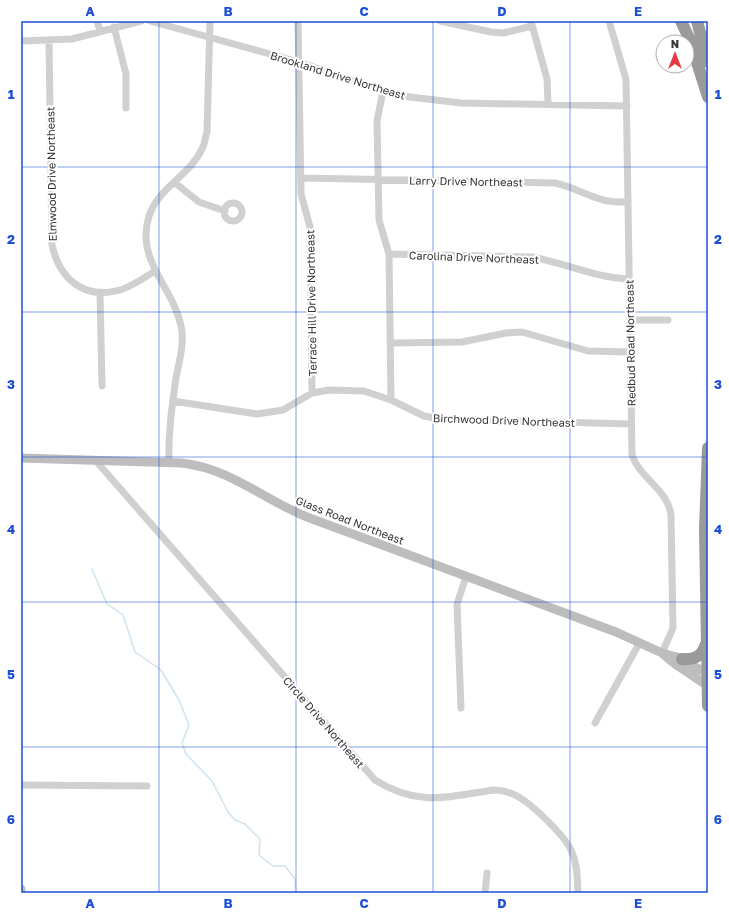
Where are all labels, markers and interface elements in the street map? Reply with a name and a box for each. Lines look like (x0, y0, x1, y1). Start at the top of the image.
text: A (85, 3, 95, 19)
text: B (223, 3, 233, 19)
text: C (359, 3, 369, 19)
text: D (497, 3, 507, 19)
text: E (634, 3, 642, 19)
north arrow (655, 34, 695, 74)
text: N (671, 37, 679, 50)
street label: Brookland Drive Northeast (269, 48, 407, 102)
text: 1 (8, 86, 15, 102)
text: 1 (715, 86, 722, 102)
street label: Elmwood Drive Northeast (43, 106, 59, 242)
street label: Larry Drive Northeast (409, 174, 523, 188)
street label: Terrace Hill Drive Northeast (303, 230, 319, 376)
text: 2 (7, 231, 15, 247)
text: 2 (714, 231, 722, 247)
street label: Carolina Drive Northeast (409, 248, 539, 266)
street label: Redbud Road Northeast (622, 280, 638, 406)
text: 3 (7, 376, 15, 392)
text: 3 (714, 376, 722, 392)
street label: Birchwood Drive Northeast (433, 411, 575, 429)
street label: Glass Road Northeast (294, 493, 406, 547)
text: 4 (7, 521, 15, 537)
text: 4 (714, 521, 722, 537)
text: 5 (7, 666, 15, 682)
text: 5 (714, 666, 722, 682)
street label: Circle Drive Northeast (281, 674, 367, 770)
text: 6 (7, 811, 15, 827)
text: 6 (714, 811, 722, 827)
text: A (85, 895, 95, 911)
text: B (223, 895, 233, 911)
text: C (359, 895, 369, 911)
text: D (497, 895, 507, 911)
text: E (634, 895, 642, 911)

